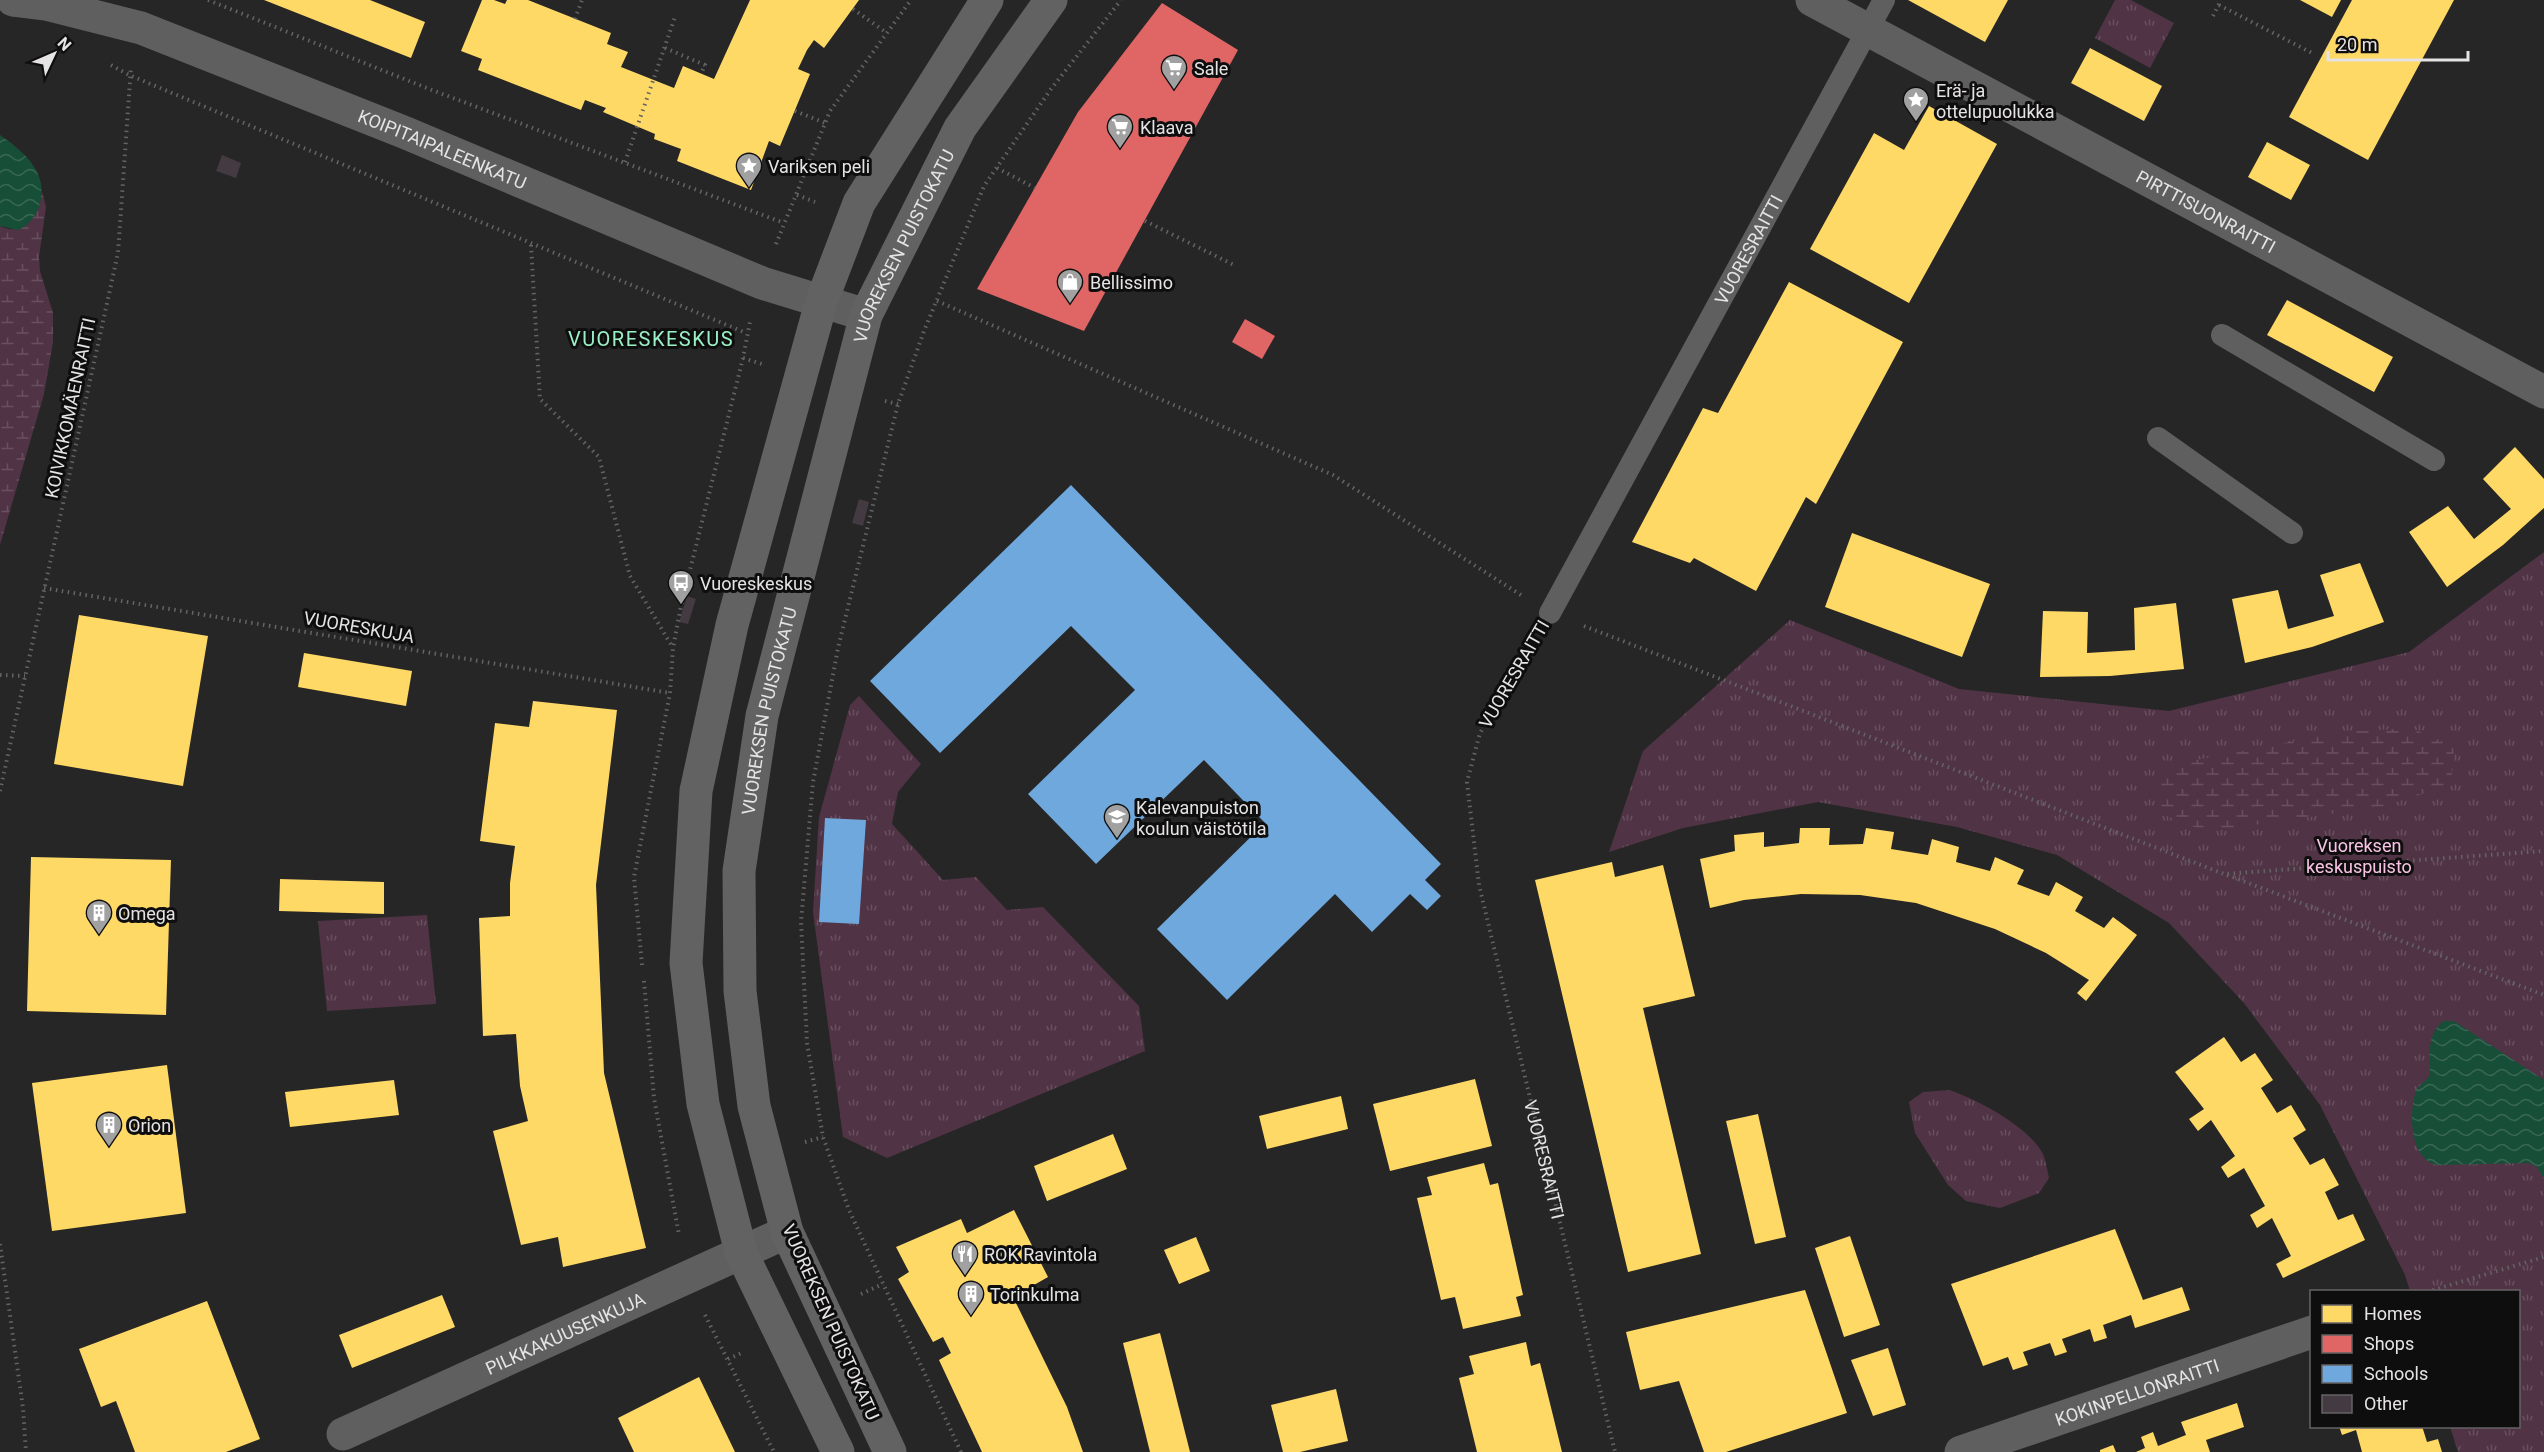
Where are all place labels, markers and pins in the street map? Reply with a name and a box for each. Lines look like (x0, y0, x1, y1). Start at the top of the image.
supermarket icon: Sale (1159, 53, 1189, 91)
place label: Sale (1194, 58, 1228, 79)
place label: Erä- ja ottelupuolukka (1936, 80, 2055, 122)
place icon: Erä- ja ottelupuolukka (1901, 85, 1931, 123)
supermarket icon: Klaava (1105, 112, 1135, 150)
place label: Klaava (1140, 117, 1194, 138)
place icon: Variksen peli (734, 151, 764, 189)
place label: Variksen peli (768, 156, 870, 177)
shop icon: Bellissimo (1055, 267, 1085, 305)
place label: Bellissimo (1090, 272, 1173, 293)
bus stop icon: Vuoreskeskus (666, 568, 696, 606)
place label: Vuoreskeskus (700, 573, 812, 594)
place label: Kalevanpuiston koulun väistötila (1136, 797, 1266, 839)
school or university icon: Kalevanpuiston koulun väistötila (1102, 802, 1132, 840)
building icon: Omega (84, 898, 114, 936)
place label: Omega (118, 903, 176, 924)
building icon: Orion (94, 1110, 124, 1148)
place label: Orion (128, 1115, 171, 1136)
restaurant icon: ROK Ravintola (950, 1239, 980, 1277)
place label: ROK Ravintola (984, 1244, 1097, 1265)
building icon: Torinkulma (956, 1279, 986, 1317)
place label: Torinkulma (990, 1284, 1080, 1305)

